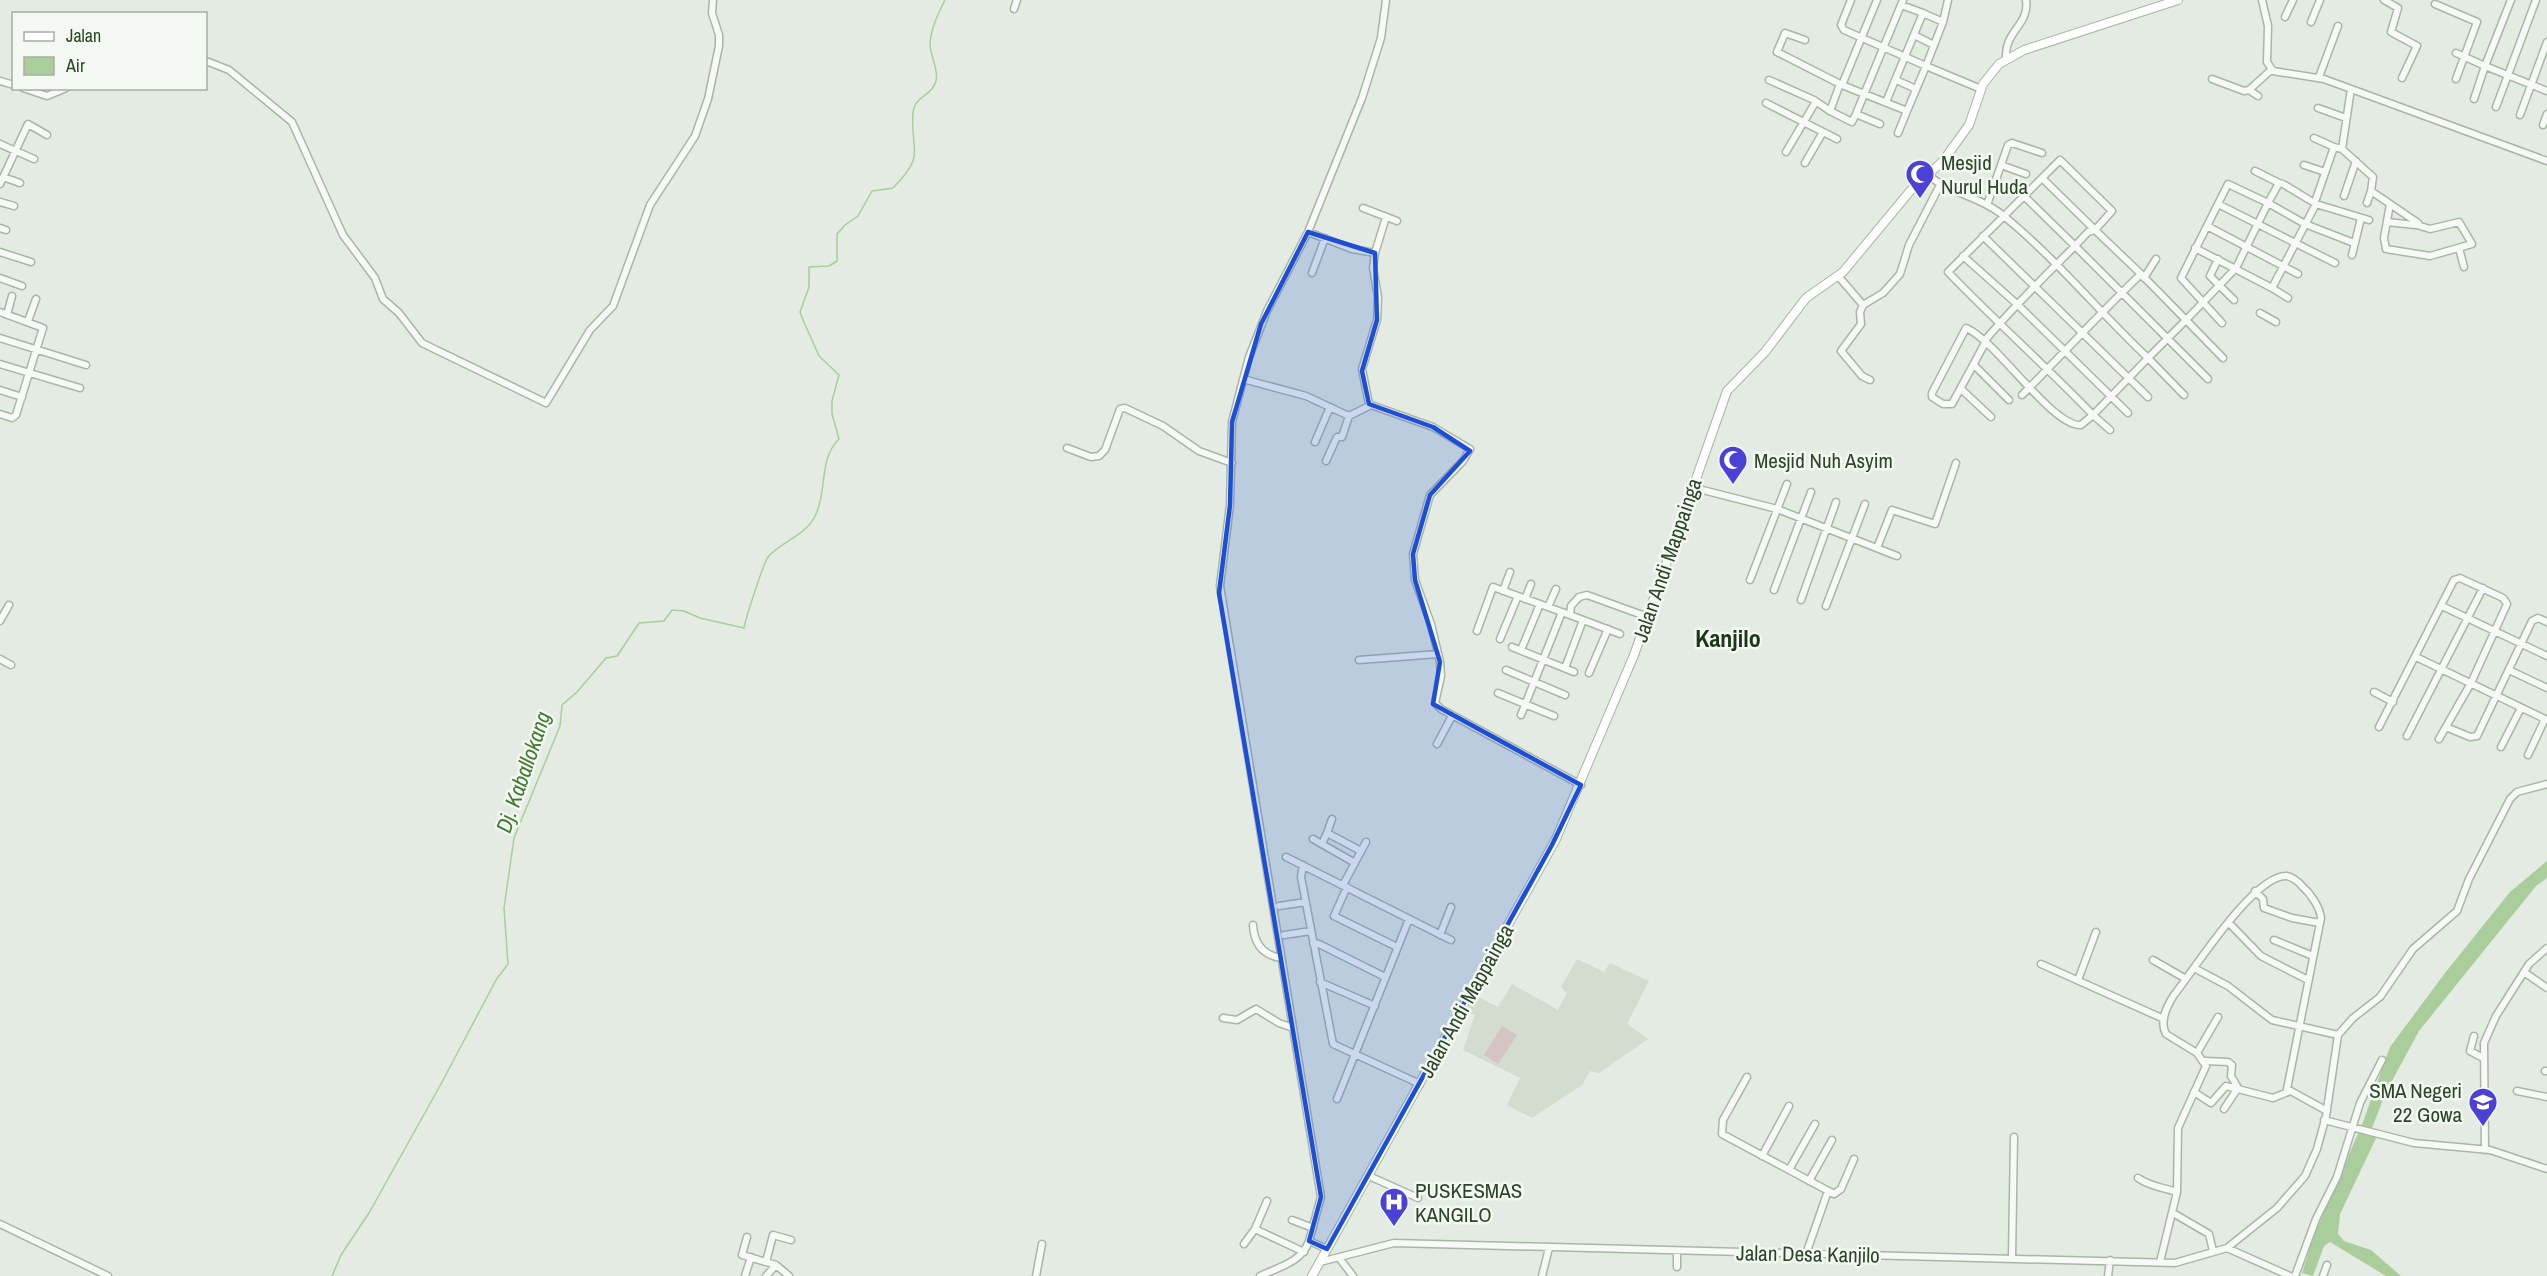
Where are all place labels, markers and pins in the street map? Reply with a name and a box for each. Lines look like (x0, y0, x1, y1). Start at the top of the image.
place label: Mesjid Nurul Huda (1941, 148, 2029, 201)
mosque icon: Mesjid Nurul Huda (1904, 158, 1936, 200)
mosque icon: Mesjid Nuh Asyim (1717, 444, 1749, 486)
place label: Mesjid Nuh Asyim (1754, 446, 1893, 475)
place label: SMA Negeri 22 Gowa (2369, 1076, 2462, 1129)
school or university icon: SMA Negeri 22 Gowa (2467, 1086, 2499, 1128)
place label: PUSKESMAS KANGILO (1415, 1176, 1522, 1229)
hospital icon: PUSKESMAS KANGILO (1378, 1186, 1410, 1228)

